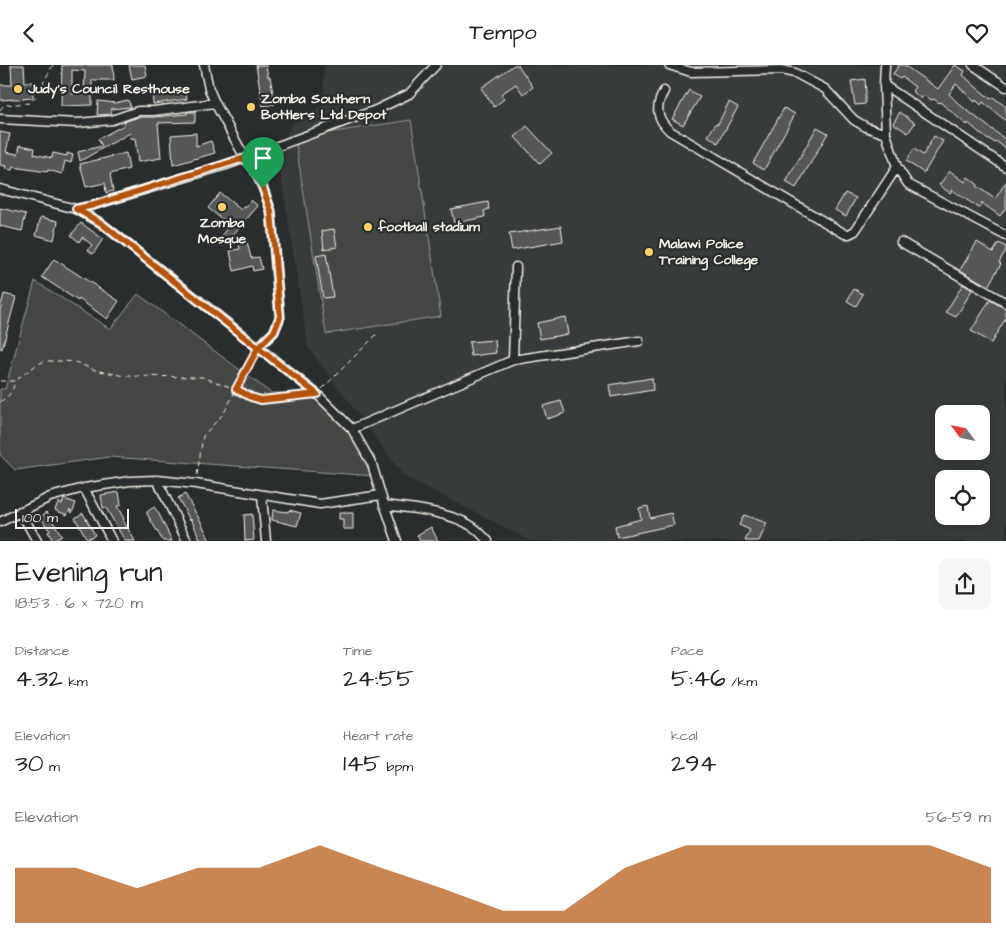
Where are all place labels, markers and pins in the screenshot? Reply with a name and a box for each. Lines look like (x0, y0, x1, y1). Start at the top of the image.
place label: Judy's Council Resthouse (27, 79, 190, 99)
marker: Judy's Council Resthouse (12, 83, 24, 95)
place label: Zomba Southern Bottlers Ltd Depot (261, 89, 387, 125)
marker: Zomba Southern Bottlers Ltd Depot (245, 101, 257, 113)
pin (242, 137, 284, 188)
marker: Zomba Mosque (216, 201, 228, 213)
place label: Zomba Mosque (198, 213, 247, 249)
place label: football stadium (377, 217, 481, 237)
marker: football stadium (362, 221, 374, 233)
place label: Malawi Police Training College (658, 234, 759, 271)
marker: Malawi Police Training College (643, 246, 655, 258)

